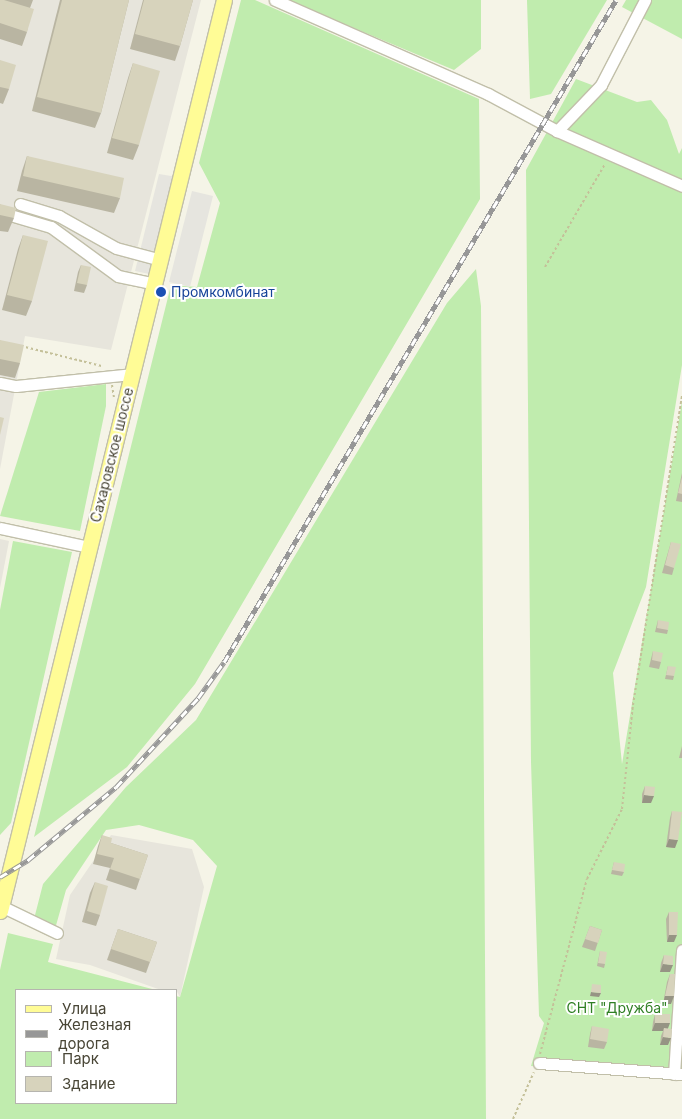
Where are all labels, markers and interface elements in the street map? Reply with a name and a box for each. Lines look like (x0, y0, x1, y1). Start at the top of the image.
place label: Промкомбинат (171, 284, 275, 300)
marker: Промкомбинат (155, 286, 167, 298)
street label: Сахаровское шоссе (87, 386, 137, 524)
legend (15, 989, 178, 1104)
text: Улица (62, 999, 106, 1018)
park label: СНТ "Дружба" (566, 1000, 668, 1016)
text: Железная дорога (58, 1015, 131, 1053)
text: Парк (62, 1049, 99, 1068)
text: Здание (62, 1074, 116, 1093)

